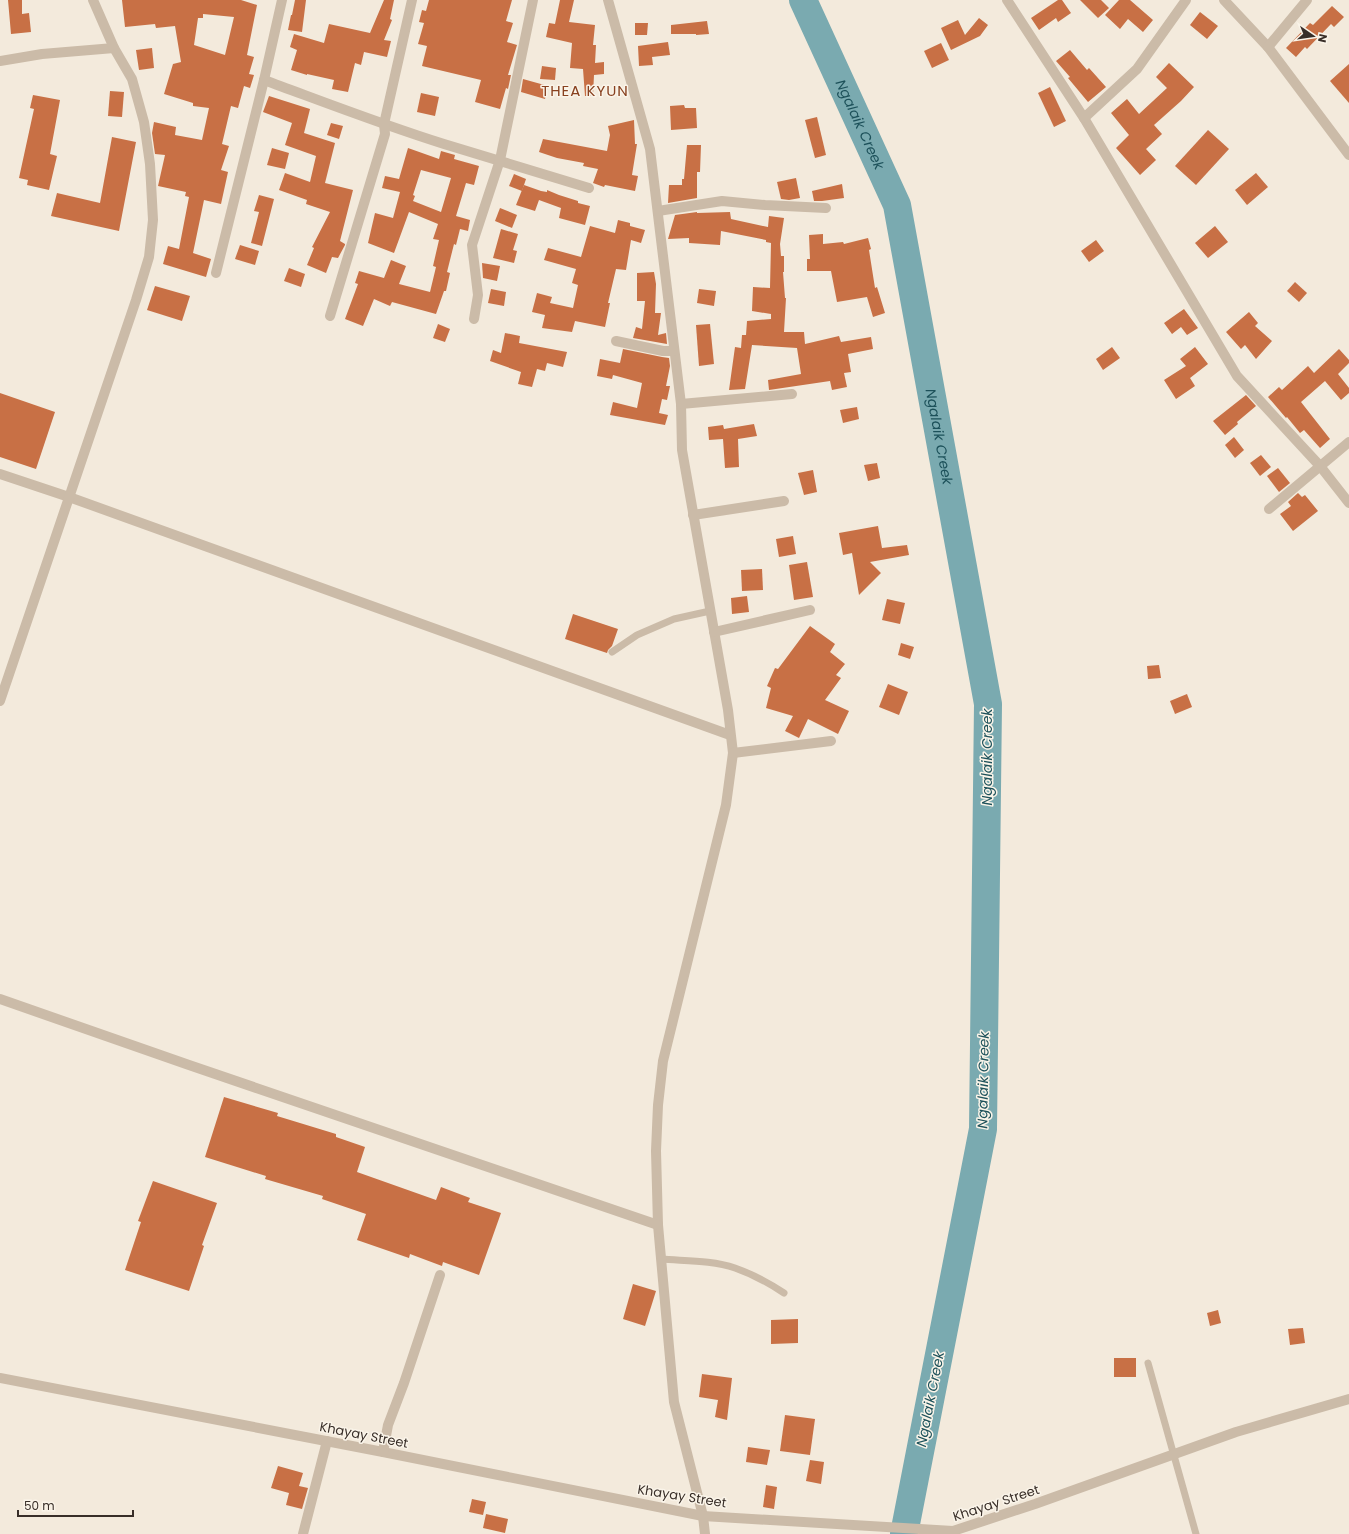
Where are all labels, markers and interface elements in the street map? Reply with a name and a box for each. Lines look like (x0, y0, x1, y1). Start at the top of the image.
north arrow (1293, 16, 1333, 56)
text: N (1314, 32, 1331, 44)
water label: Ngalaik Creek (831, 76, 890, 174)
district label: THEA KYUN (541, 80, 629, 101)
water label: Ngalaik Creek (921, 387, 958, 487)
water label: Ngalaik Creek (977, 708, 997, 806)
water label: Ngalaik Creek (972, 1030, 994, 1129)
water label: Ngalaik Creek (911, 1349, 949, 1449)
street label: Khayay Street (318, 1417, 410, 1453)
street label: Khayay Street (636, 1480, 728, 1512)
street label: Khayay Street (950, 1480, 1042, 1526)
scale bar (18, 1492, 133, 1518)
text: 50 m (24, 1497, 55, 1514)

